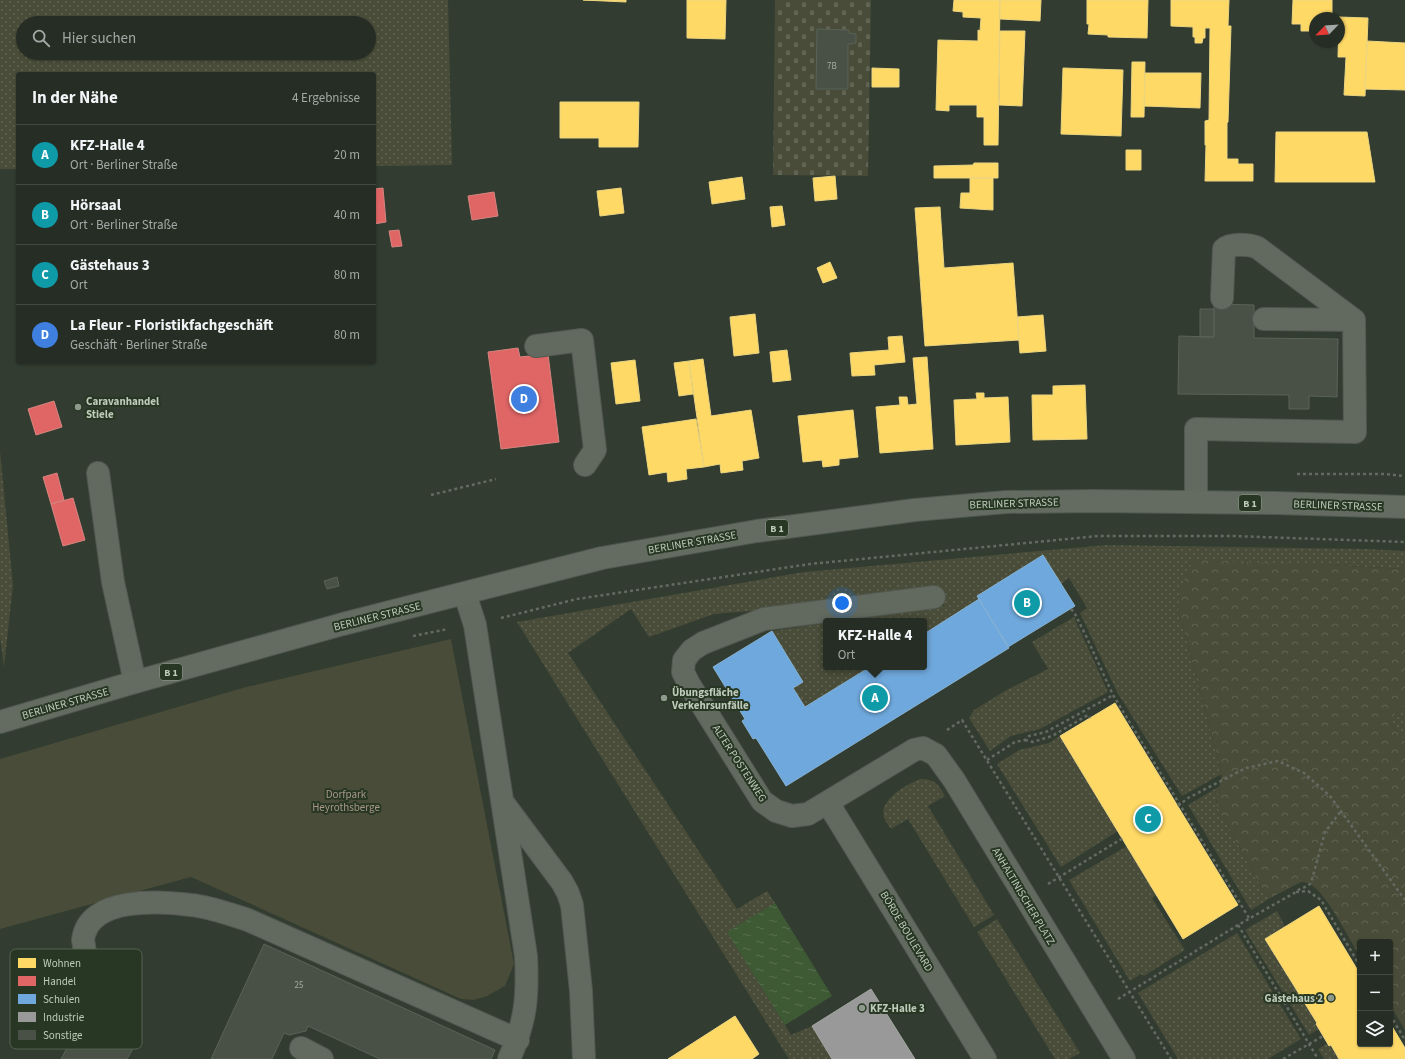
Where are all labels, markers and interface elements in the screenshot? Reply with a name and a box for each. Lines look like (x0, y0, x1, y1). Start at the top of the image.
north arrow (1309, 12, 1345, 48)
search box (16, 16, 376, 60)
icon: search (30, 27, 52, 49)
text: Hier suchen (62, 28, 136, 49)
house number: 7B (827, 60, 837, 73)
text: In der Nähe (32, 86, 118, 110)
text: 4 Ergebnisse (292, 89, 360, 107)
text: KFZ-Halle 4 (70, 135, 145, 156)
text: A (41, 146, 49, 164)
text: 20 m (334, 146, 360, 164)
text: Ort · Berliner Straße (70, 156, 177, 174)
text: Hörsaal (70, 195, 121, 216)
text: B (41, 206, 49, 224)
text: 40 m (334, 206, 360, 224)
text: Ort · Berliner Straße (70, 216, 177, 234)
text: Gästehaus 3 (70, 255, 150, 276)
text: C (41, 266, 49, 284)
text: 80 m (334, 266, 360, 284)
text: Ort (70, 276, 88, 294)
text: La Fleur - Floristikfachgeschäft (70, 315, 273, 336)
text: D (41, 326, 49, 344)
text: 80 m (334, 326, 360, 344)
text: Geschäft · Berliner Straße (70, 336, 207, 354)
pin: D (511, 384, 537, 414)
place label: Caravanhandel Stiele (86, 394, 160, 422)
marker: Caravanhandel Stiele (73, 402, 83, 412)
street label: BERLINER STRASSE (969, 494, 1059, 513)
road number: B 1 (1239, 495, 1261, 511)
street label: BERLINER STRASSE (1293, 496, 1383, 515)
road number: B 1 (766, 520, 788, 536)
street label: BERLINER STRASSE (647, 527, 738, 558)
pin: B (1014, 588, 1040, 618)
your location (832, 593, 852, 613)
street label: BERLINER STRASSE (332, 598, 422, 635)
popup (823, 618, 927, 670)
text: KFZ-Halle 4 (838, 625, 912, 646)
text: Ort (838, 646, 855, 664)
road number: B 1 (160, 664, 182, 680)
pin: A (862, 683, 888, 713)
street label: BERLINER STRASSE (20, 684, 110, 723)
place label: Übungsfläche Verkehrsunfälle (671, 685, 749, 713)
marker: Übungsfläche Verkehrsunfälle (659, 693, 669, 703)
street label: ALTER POSTENWEG (709, 722, 770, 805)
park label: Dorfpark Heyrothsberge (312, 787, 380, 815)
pin: C (1135, 804, 1161, 834)
street label: ANHALTINISCHER PLATZ (989, 845, 1059, 948)
street label: BÖRDE BOULEVARD (877, 888, 937, 974)
map controls (1357, 939, 1393, 1047)
button: + (1357, 939, 1393, 975)
legend (10, 949, 142, 1049)
text: Wohnen (43, 956, 81, 971)
text: Handel (43, 974, 76, 989)
button: − (1357, 975, 1393, 1011)
house number: 25 (295, 979, 304, 992)
place label: Gästehaus 2 (1265, 991, 1323, 1006)
text: Schulen (43, 992, 80, 1007)
marker: Gästehaus 2 (1326, 993, 1336, 1003)
place label: KFZ-Halle 3 (870, 1001, 925, 1016)
marker: KFZ-Halle 3 (857, 1003, 867, 1013)
text: Industrie (43, 1010, 85, 1025)
button: layers (1357, 1011, 1393, 1047)
text: Sonstige (43, 1028, 83, 1043)

